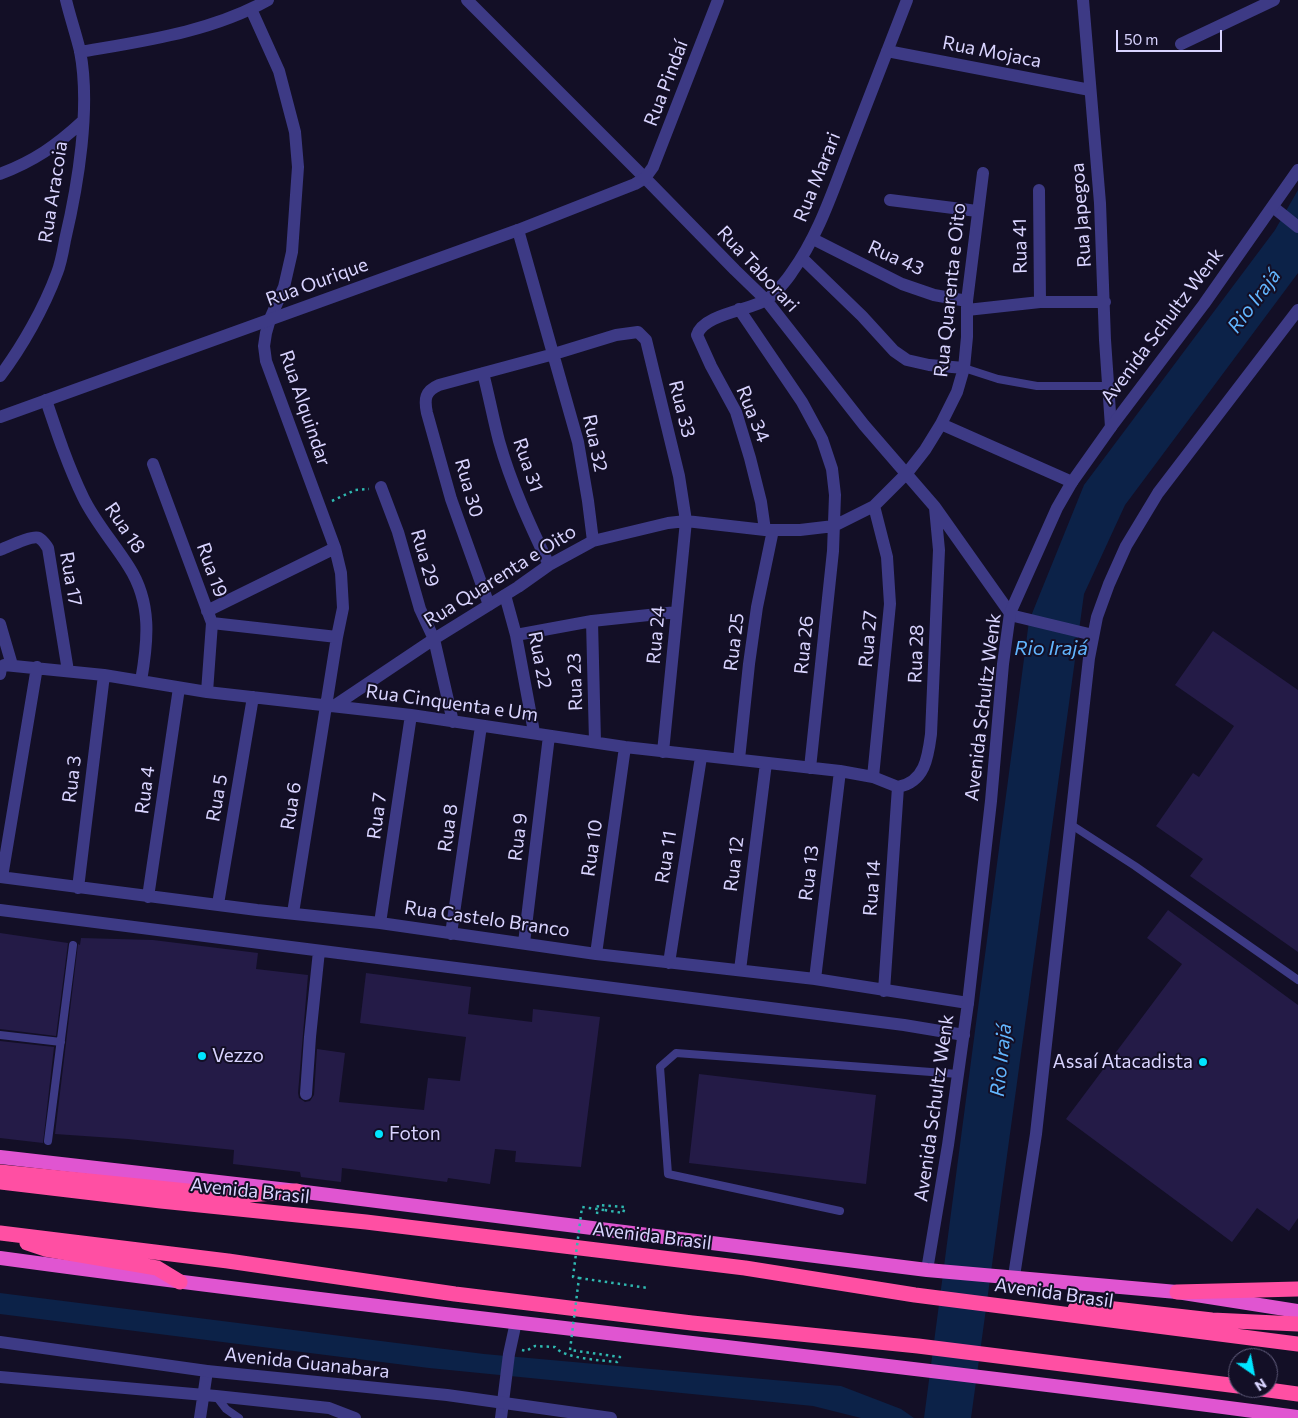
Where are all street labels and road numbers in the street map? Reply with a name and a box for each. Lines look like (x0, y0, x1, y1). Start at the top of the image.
street label: Rua Mojaca (941, 31, 1043, 73)
street label: Rua Pindaí (639, 37, 693, 129)
street label: Rua Marari (789, 129, 845, 225)
street label: Rua Aracoia (34, 139, 72, 245)
street label: Rua Japegoa (1066, 162, 1096, 268)
street label: Rua Quarenta e Oito (929, 202, 971, 378)
street label: Rua 41 (1008, 218, 1032, 274)
street label: Rua Taborari (712, 221, 804, 317)
street label: Rua 43 (864, 236, 928, 280)
street label: Avenida Schultz Wenk (1096, 244, 1228, 408)
street label: Rua Ourique (263, 253, 371, 311)
street label: Rua Alquindar (275, 347, 335, 469)
street label: Rua 33 (664, 378, 700, 440)
street label: Rua 34 (731, 382, 775, 446)
street label: Rua 32 (578, 412, 612, 474)
street label: Rua 31 (508, 435, 548, 495)
street label: Rua 30 (450, 456, 488, 520)
street label: Rua 18 (100, 498, 150, 558)
street label: Rua Quarenta e Oito (420, 520, 580, 632)
street label: Rua 29 (406, 527, 444, 589)
street label: Rua 19 (192, 540, 232, 600)
street label: Rua 17 (55, 550, 87, 608)
street label: Rua 24 (642, 605, 670, 665)
street label: Rua 27 (854, 609, 882, 669)
street label: Rua 25 (719, 612, 749, 672)
street label: Avenida Schultz Wenk (960, 612, 1006, 802)
street label: Rua 26 (790, 615, 818, 675)
street label: Rua 28 (904, 624, 928, 684)
street label: Rua 22 (523, 629, 557, 691)
street label: Rua 23 (563, 653, 587, 711)
street label: Rua Cinquenta e Um (364, 680, 540, 726)
street label: Rua 3 (58, 754, 86, 804)
street label: Rua 4 (130, 765, 160, 815)
street label: Rua 5 (202, 773, 232, 823)
street label: Rua 6 (276, 780, 306, 832)
street label: Rua 7 (362, 791, 392, 841)
street label: Rua 8 (433, 802, 463, 854)
street label: Rua 9 (504, 812, 532, 862)
street label: Rua 10 (577, 818, 607, 878)
street label: Rua 11 (651, 829, 681, 885)
street label: Rua 12 (719, 835, 749, 893)
street label: Rua 13 (794, 844, 824, 902)
street label: Rua 14 (859, 859, 885, 917)
street label: Rua Castelo Branco (403, 896, 571, 942)
street label: Avenida Schultz Wenk (910, 1013, 958, 1203)
street label: Avenida Brasil (189, 1173, 311, 1209)
street label: Avenida Brasil (591, 1217, 713, 1255)
street label: Avenida Brasil (993, 1273, 1115, 1313)
street label: Avenida Guanabara (223, 1343, 391, 1383)

